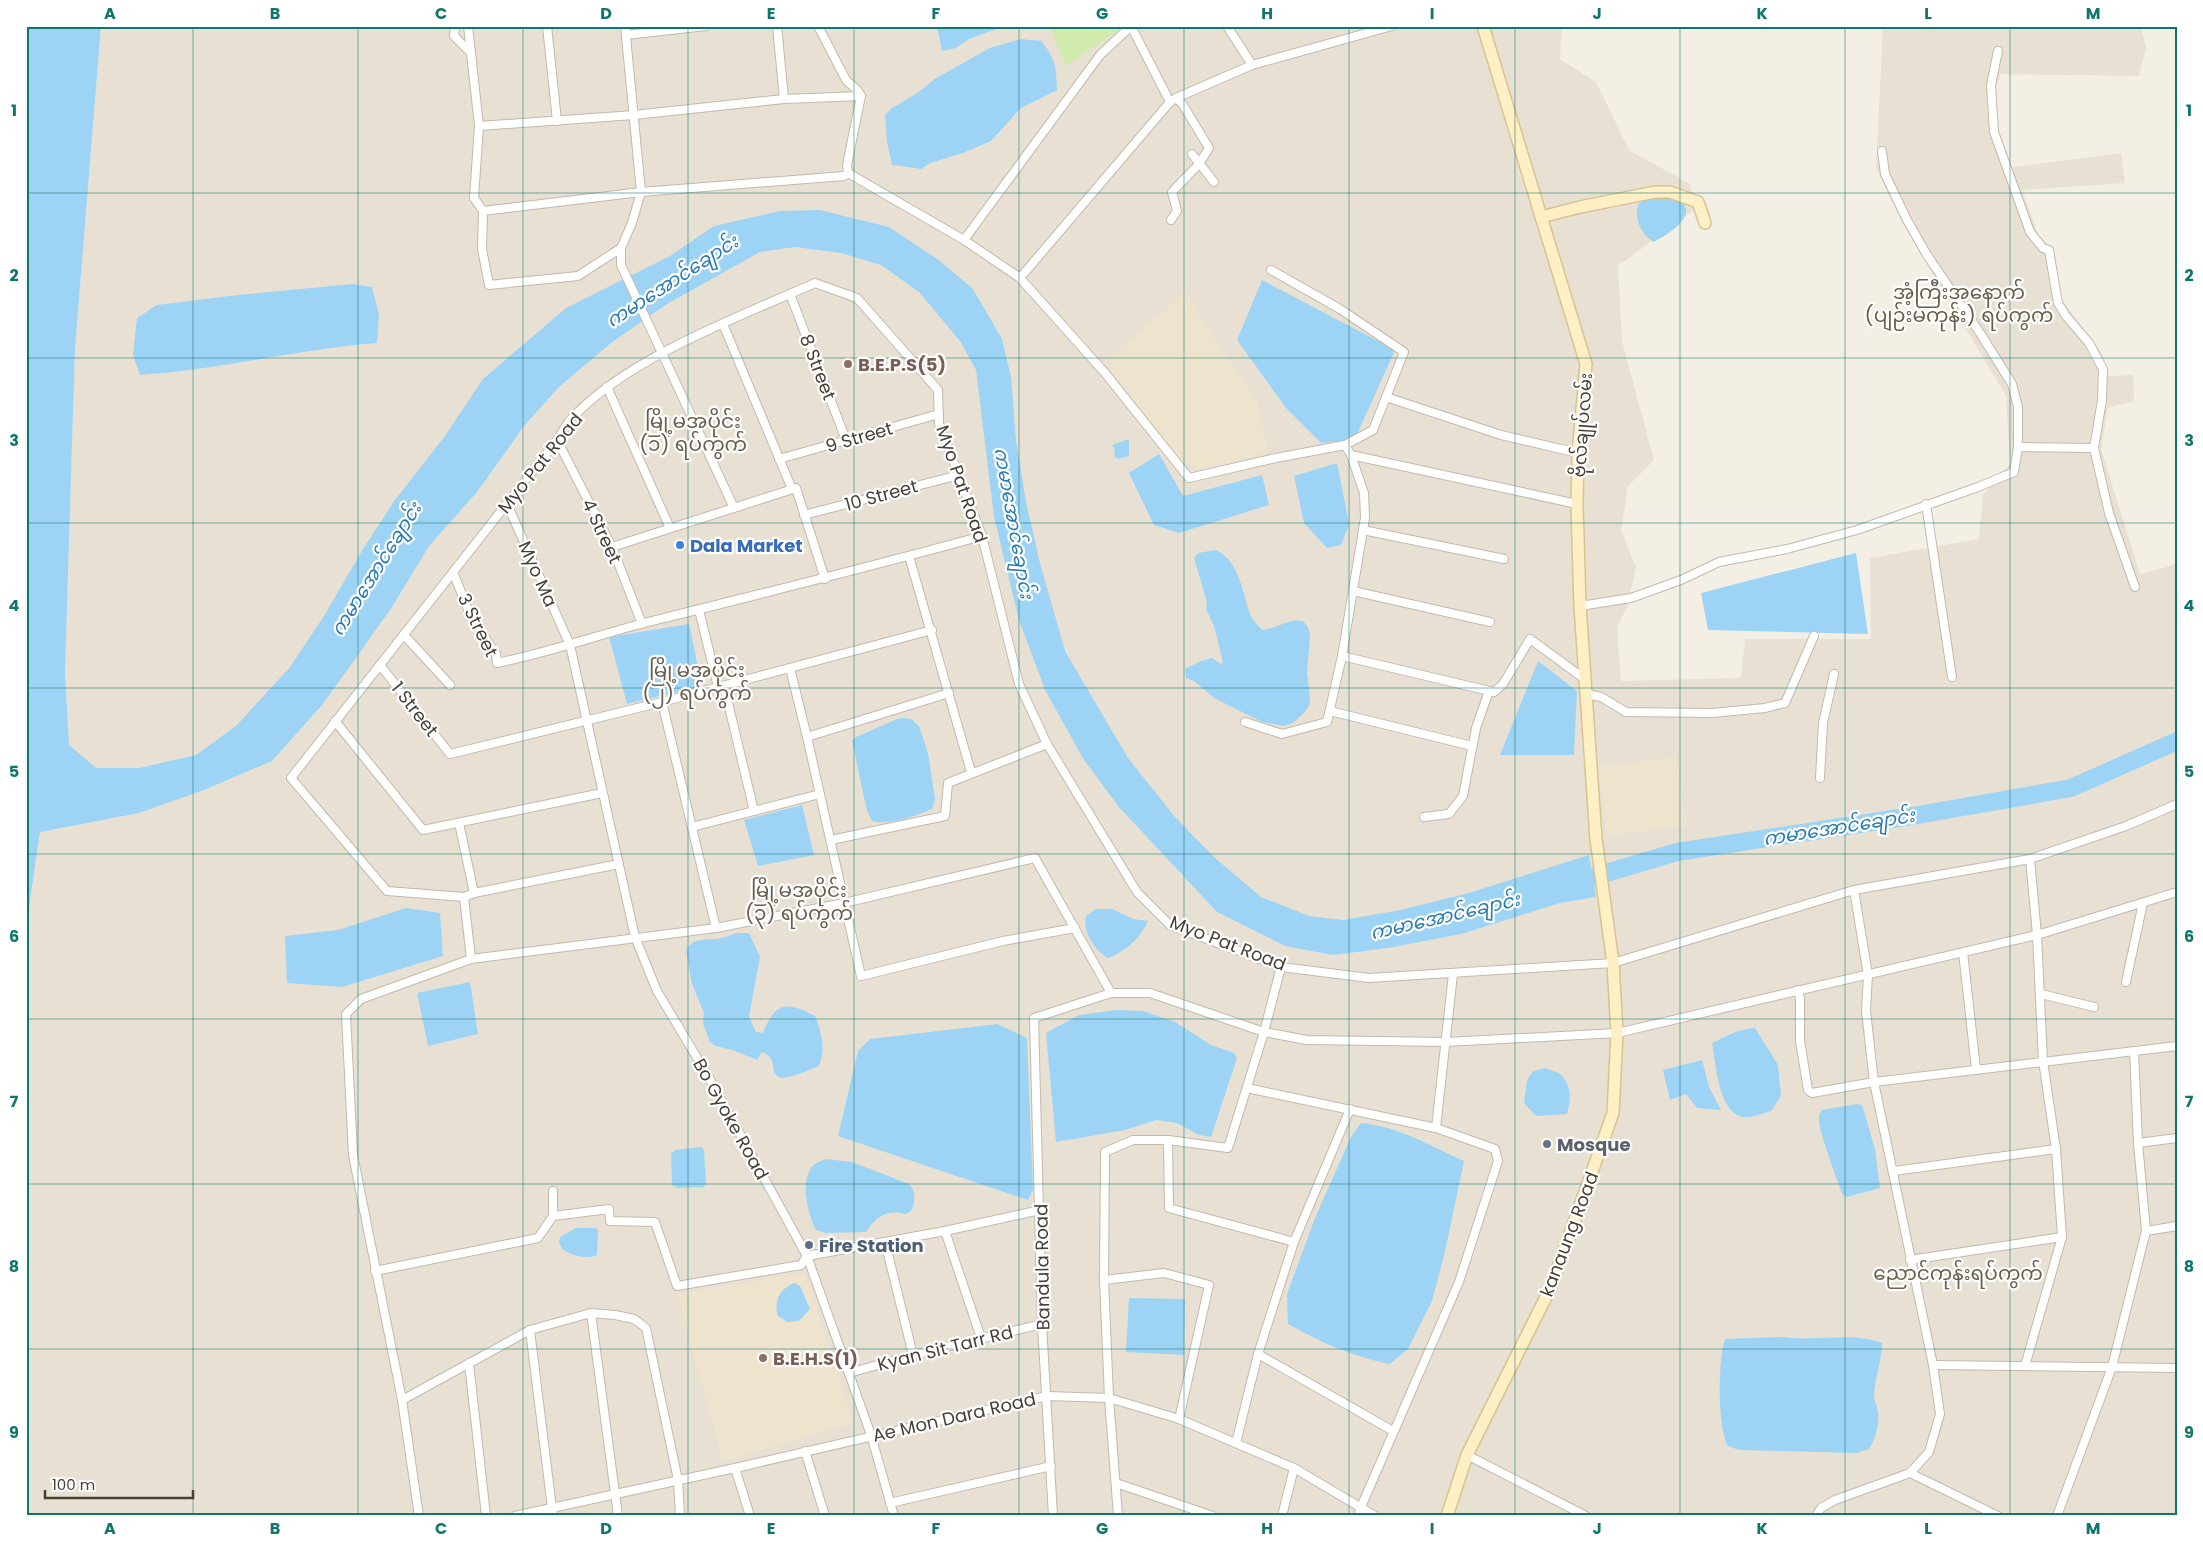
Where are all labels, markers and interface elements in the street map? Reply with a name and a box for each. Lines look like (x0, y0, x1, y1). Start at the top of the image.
text: A (104, 2, 116, 25)
text: B (270, 2, 280, 25)
text: C (435, 2, 447, 25)
text: D (600, 2, 612, 25)
text: E (767, 2, 775, 25)
text: F (932, 2, 941, 25)
text: G (1096, 2, 1108, 25)
text: H (1261, 2, 1273, 25)
text: I (1430, 2, 1434, 25)
text: J (1592, 2, 1602, 25)
text: K (1756, 2, 1768, 25)
text: L (1924, 2, 1932, 25)
text: M (2086, 2, 2100, 25)
text: 1 (11, 99, 17, 122)
text: 1 (2186, 99, 2192, 122)
water label: ကမာအောင်ချောင်း (601, 227, 746, 336)
text: 2 (9, 264, 19, 287)
text: 2 (2184, 264, 2194, 287)
district label: အံ့ကြီးအနောက် (ပျဉ်းမကုန်း) ရပ်ကွက် (1865, 278, 2053, 332)
street label: 8 Street (794, 330, 842, 404)
place label: B.E.P.S(5) (858, 352, 946, 377)
marker: B.E.P.S(5) (842, 358, 854, 370)
street label: ဗိုလ်ချုပ်လမ်း (1565, 372, 1601, 478)
street label: Myo Pat Road (492, 407, 588, 519)
district label: မြို့မအပိုင်း (၁) ရပ်ကွက် (639, 407, 747, 460)
street label: 9 Street (822, 415, 896, 459)
street label: Myo Pat Road (930, 422, 994, 546)
text: 3 (9, 429, 19, 452)
text: 3 (2184, 429, 2194, 452)
water label: ကမာအောင်ချောင်း (985, 445, 1041, 602)
street label: 10 Street (842, 473, 920, 517)
street label: 4 Street (576, 495, 628, 567)
water label: ကမာအောင်ချောင်း (324, 496, 430, 642)
place label: Dala Market (690, 533, 803, 558)
street label: Myo Ma (512, 537, 564, 611)
marker: Dala Market (674, 539, 686, 551)
street label: 3 Street (452, 589, 504, 661)
text: 4 (9, 594, 20, 617)
text: 4 (2184, 594, 2195, 617)
district label: မြို့မအပိုင်း (၂) ရပ်ကွက် (642, 656, 752, 709)
street label: 1 Street (386, 676, 444, 742)
text: 5 (9, 760, 19, 783)
text: 5 (2184, 760, 2194, 783)
water label: ကမာအောင်ချောင်း (1761, 801, 1918, 854)
district label: မြို့မအပိုင်း (၃) ရပ်ကွက် (745, 876, 853, 929)
water label: ကမာအောင်ချောင်း (1367, 885, 1524, 948)
street label: Myo Pat Road (1166, 909, 1290, 977)
text: 6 (9, 925, 19, 948)
text: 6 (2184, 925, 2194, 948)
street label: Bo Gyoke Road (687, 1054, 775, 1184)
text: 7 (10, 1090, 19, 1113)
text: 7 (2185, 1090, 2194, 1113)
place label: Mosque (1557, 1132, 1630, 1157)
marker: Mosque (1541, 1138, 1553, 1150)
street label: kanaung Road (1534, 1168, 1604, 1300)
street label: Bandula Road (1028, 1203, 1056, 1331)
place label: Fire Station (819, 1233, 924, 1258)
marker: Fire Station (803, 1239, 815, 1251)
text: 8 (9, 1255, 19, 1278)
text: 8 (2184, 1255, 2194, 1278)
district label: ညောင်ကုန်းရပ်ကွက် (1873, 1259, 2043, 1290)
street label: Kyan Sit Tarr Rd (875, 1319, 1015, 1377)
place label: B.E.H.S(1) (773, 1346, 858, 1371)
marker: B.E.H.S(1) (757, 1352, 769, 1364)
street label: Ae Mon Dara Road (870, 1386, 1038, 1448)
text: 9 (9, 1421, 19, 1444)
text: 9 (2184, 1421, 2194, 1444)
scale bar (45, 1467, 192, 1499)
text: 100 m (52, 1474, 95, 1495)
text: A (104, 1517, 116, 1540)
text: B (270, 1517, 280, 1540)
text: C (435, 1517, 447, 1540)
text: D (600, 1517, 612, 1540)
text: E (767, 1517, 775, 1540)
text: F (932, 1517, 941, 1540)
text: G (1096, 1517, 1108, 1540)
text: H (1261, 1517, 1273, 1540)
text: I (1430, 1517, 1434, 1540)
text: J (1592, 1517, 1602, 1540)
text: K (1756, 1517, 1768, 1540)
text: L (1924, 1517, 1932, 1540)
text: M (2086, 1517, 2100, 1540)

